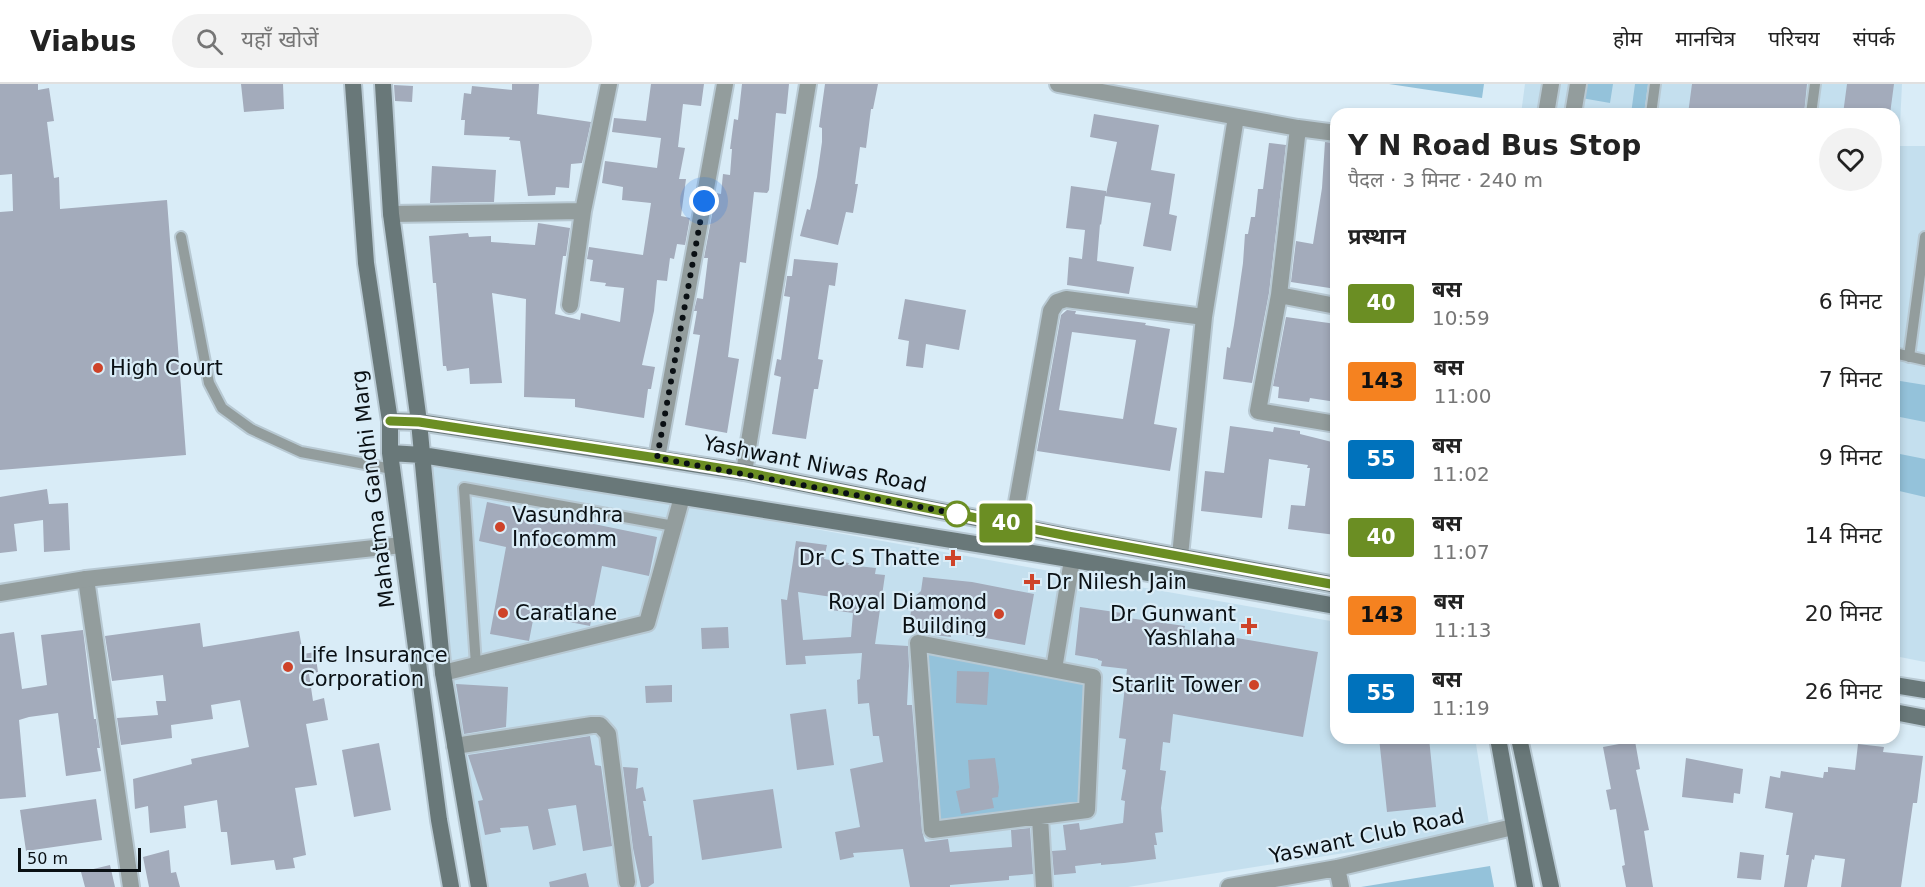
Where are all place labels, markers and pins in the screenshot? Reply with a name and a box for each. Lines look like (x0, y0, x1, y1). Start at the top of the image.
place label: High Court (110, 356, 223, 380)
marker: High Court (91, 361, 105, 375)
unlabelled marker (944, 501, 970, 527)
place label: Vasundhra Infocomm (512, 503, 623, 551)
marker: Vasundhra Infocomm (493, 520, 507, 534)
place label: Dr C S Thatte (799, 546, 940, 570)
marker: Dr C S Thatte (944, 549, 962, 567)
place label: Dr Nilesh Jain (1046, 570, 1187, 594)
marker: Dr Nilesh Jain (1023, 573, 1041, 591)
place label: Royal Diamond Building (828, 590, 987, 638)
place label: Caratlane (515, 601, 617, 625)
place label: Dr Gunwant Yashlaha (1110, 602, 1236, 650)
marker: Caratlane (496, 606, 510, 620)
marker: Royal Diamond Building (992, 607, 1006, 621)
marker: Dr Gunwant Yashlaha (1240, 617, 1258, 635)
place label: Life Insurance Corporation (300, 643, 448, 691)
marker: Life Insurance Corporation (281, 660, 295, 674)
place label: Starlit Tower (1112, 673, 1242, 697)
marker: Starlit Tower (1247, 678, 1261, 692)

